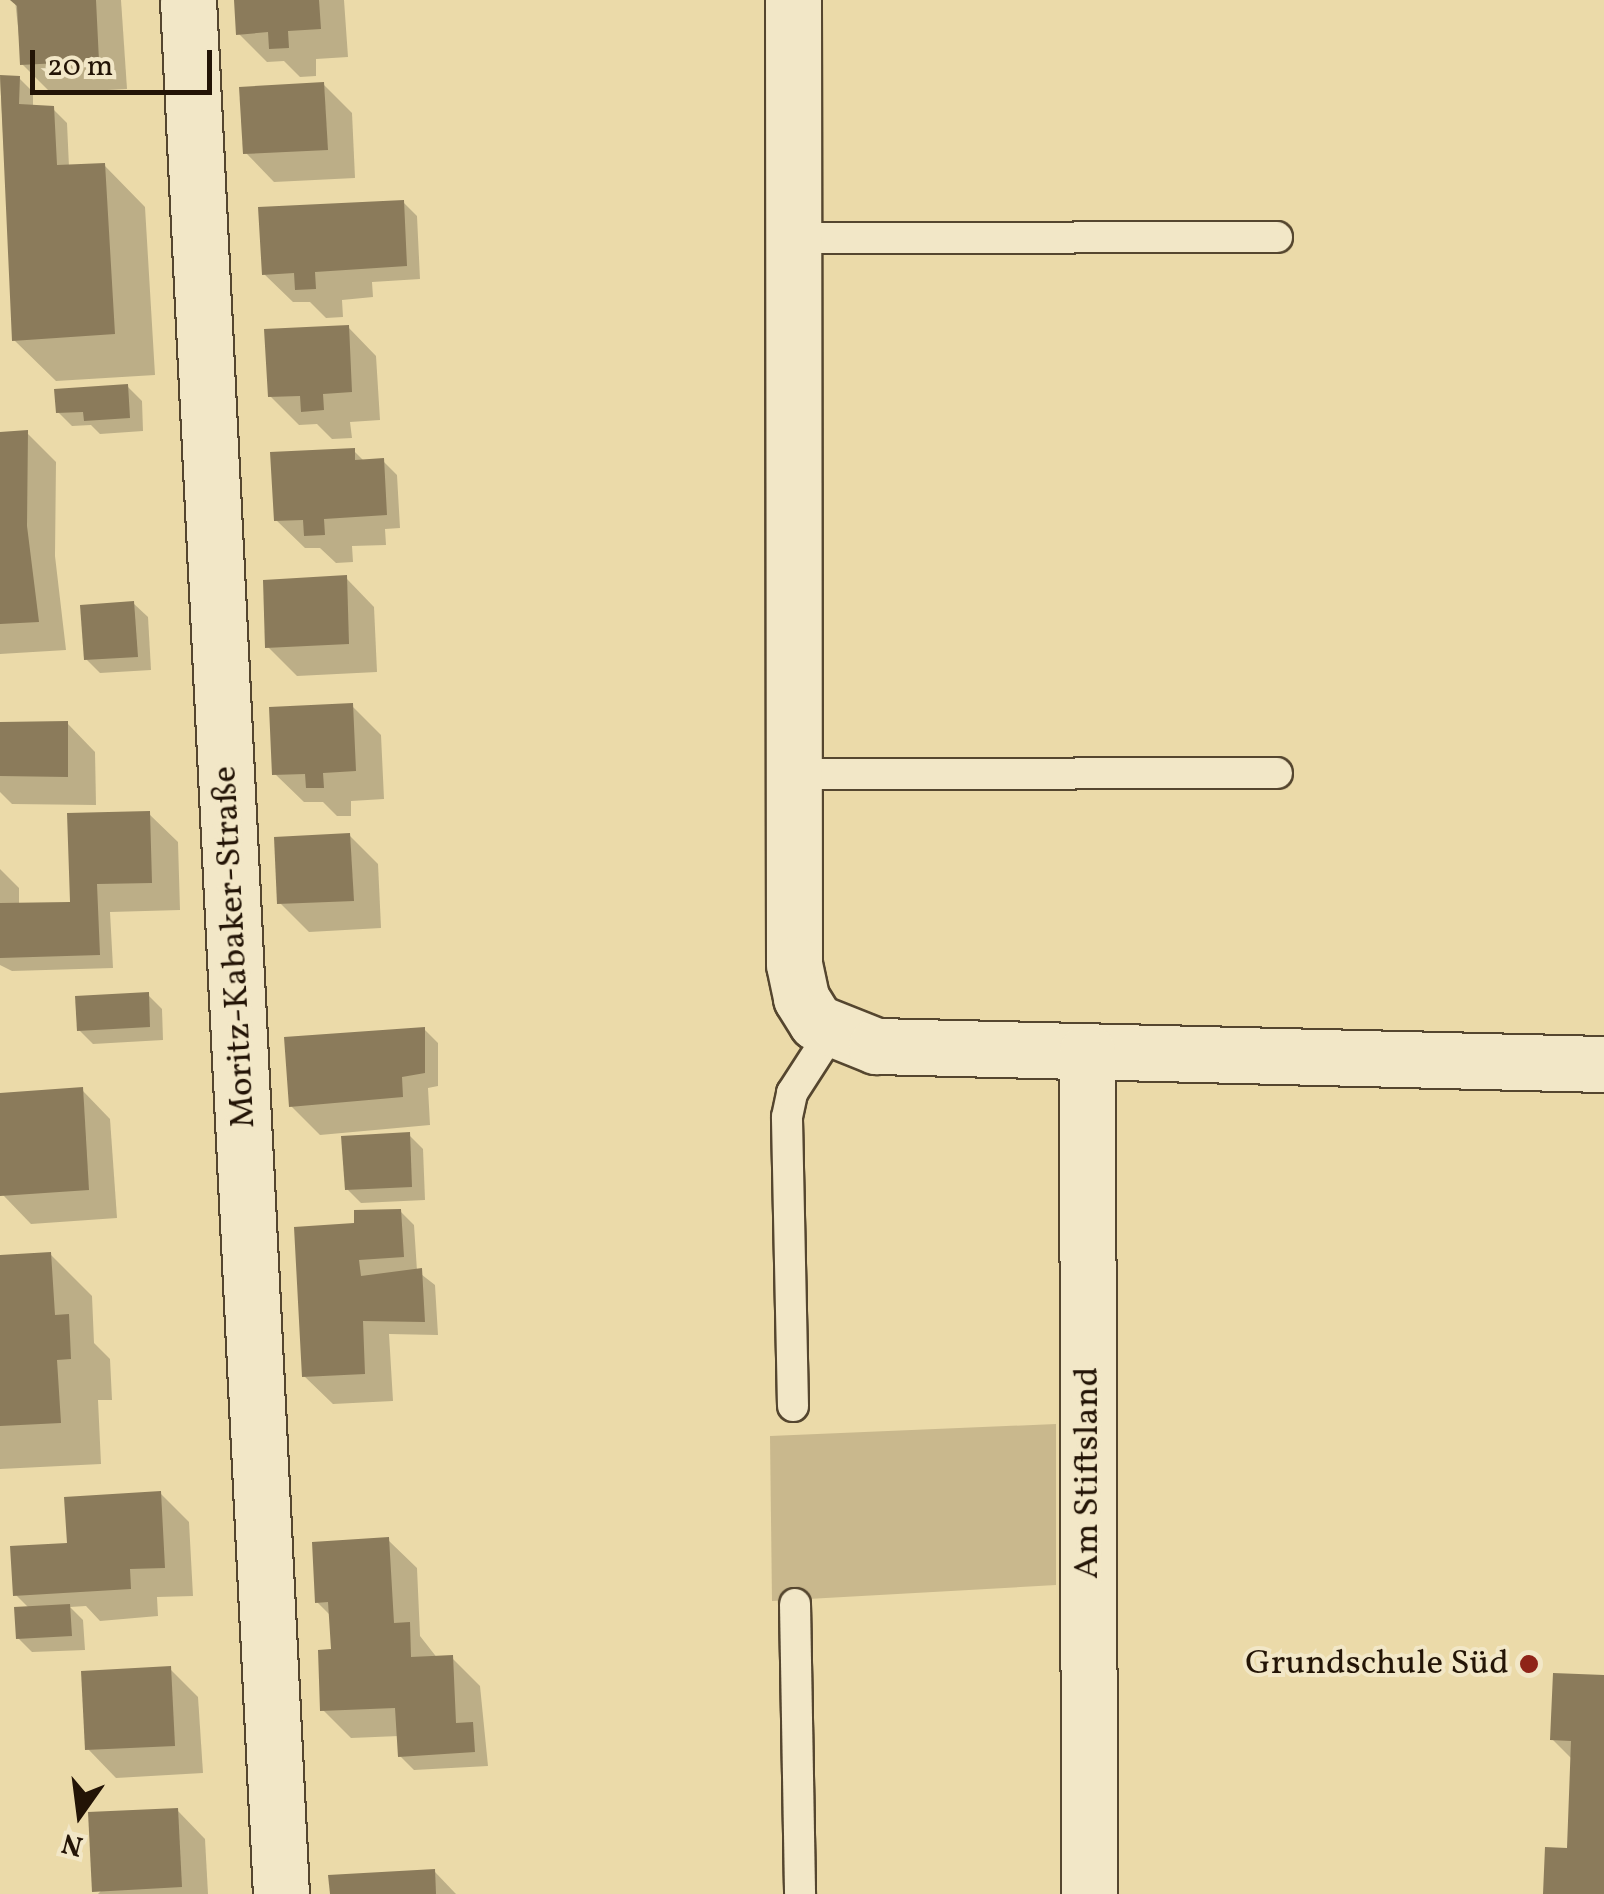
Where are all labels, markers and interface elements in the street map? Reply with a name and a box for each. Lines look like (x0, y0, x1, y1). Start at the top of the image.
scale bar (35, 30, 218, 92)
text: 20 m (47, 46, 113, 88)
street label: Moritz-Kabaker-Straße (205, 765, 265, 1129)
street label: Am Stiftsland (1067, 1367, 1109, 1579)
place label: Grundschule Süd (1245, 1643, 1509, 1685)
marker: Grundschule Süd (1518, 1653, 1540, 1675)
north arrow (30, 1764, 130, 1864)
text: N (58, 1822, 87, 1865)

